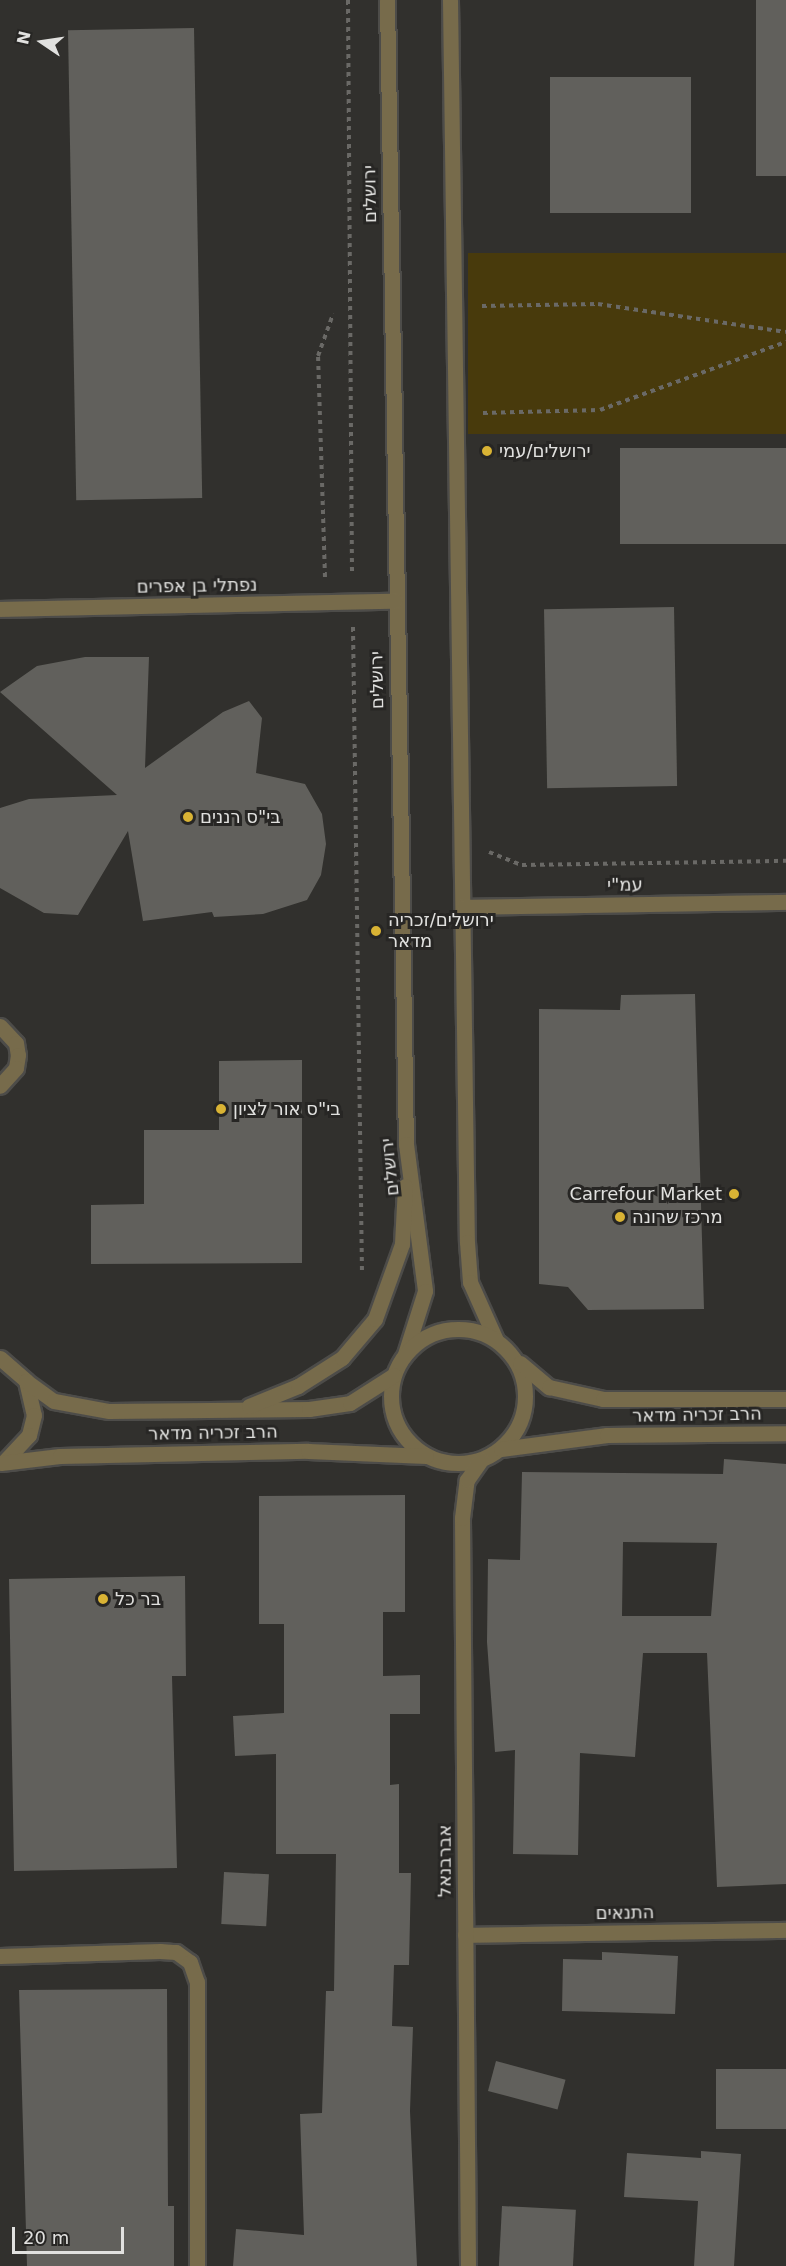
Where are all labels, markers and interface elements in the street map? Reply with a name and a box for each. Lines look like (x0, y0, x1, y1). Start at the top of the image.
north arrow (12, 12, 72, 72)
text: N (13, 29, 35, 47)
street label: ירושלים (359, 165, 381, 223)
place label: ירושלים/עמי (499, 440, 591, 462)
marker: ירושלים/עמי (480, 444, 494, 458)
street label: נפתלי בן אפרים (136, 574, 258, 598)
street label: ירושלים (366, 651, 388, 709)
place label: בי"ס רננים (200, 806, 281, 828)
marker: בי"ס רננים (181, 810, 195, 824)
street label: עמ"י (607, 874, 643, 896)
place label: ירושלים/זכריה מדאר (388, 910, 494, 952)
marker: ירושלים/זכריה מדאר (369, 924, 383, 938)
place label: בי"ס אור לציון (233, 1098, 341, 1120)
marker: בי"ס אור לציון (214, 1102, 228, 1116)
street label: ירושלים (376, 1137, 404, 1197)
place label: Carrefour Market (569, 1183, 722, 1205)
marker: Carrefour Market (727, 1187, 741, 1201)
place label: מרכז שרונה (632, 1206, 723, 1228)
marker: מרכז שרונה (613, 1210, 627, 1224)
street label: הרב זכריה מדאר (632, 1403, 762, 1427)
street label: הרב זכריה מדאר (148, 1421, 278, 1445)
place label: בר כל (115, 1588, 161, 1610)
marker: בר כל (96, 1592, 110, 1606)
street label: אברבנאל (434, 1825, 456, 1897)
street label: התנאים (595, 1902, 655, 1924)
scale bar (15, 2215, 128, 2253)
text: 20 m (23, 2227, 69, 2248)

